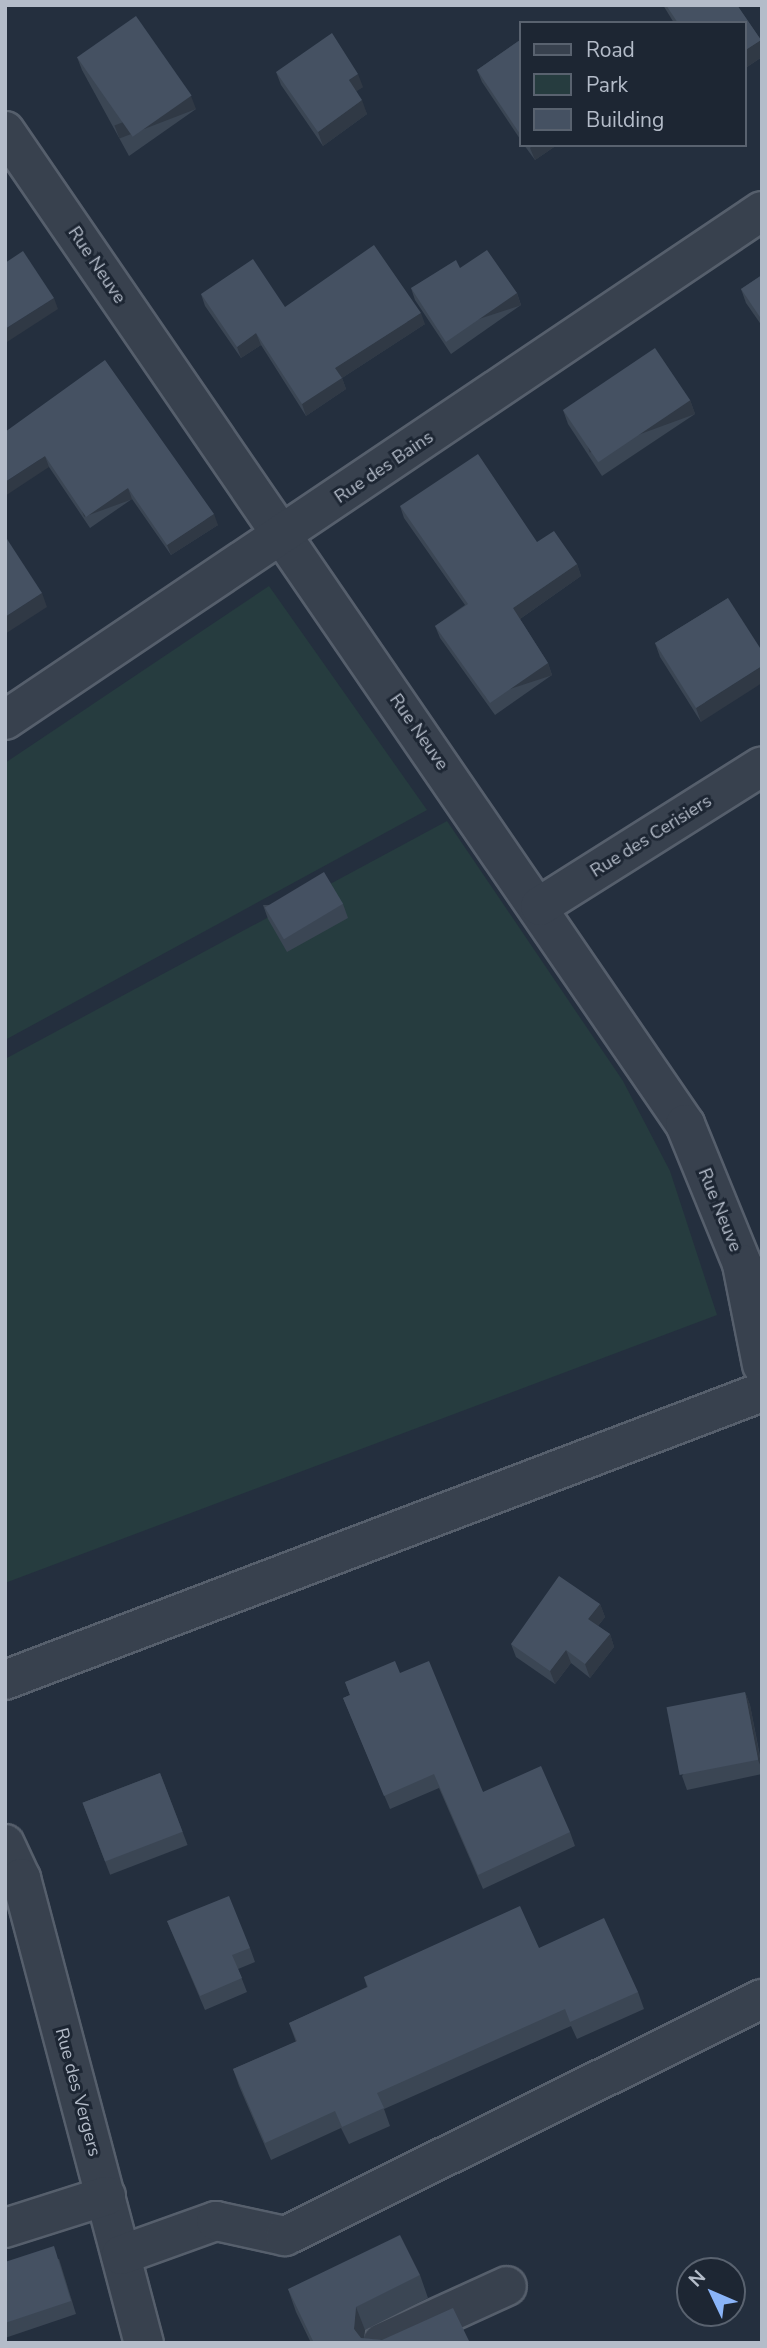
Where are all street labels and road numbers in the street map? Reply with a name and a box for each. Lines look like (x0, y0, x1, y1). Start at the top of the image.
street label: Rue Neuve (63, 222, 131, 308)
street label: Rue des Bains (331, 426, 437, 508)
street label: Rue Neuve (385, 690, 453, 774)
street label: Rue des Cerisiers (586, 790, 716, 882)
street label: Rue Neuve (693, 1165, 747, 1255)
street label: Rue des Vergers (50, 2025, 106, 2159)

